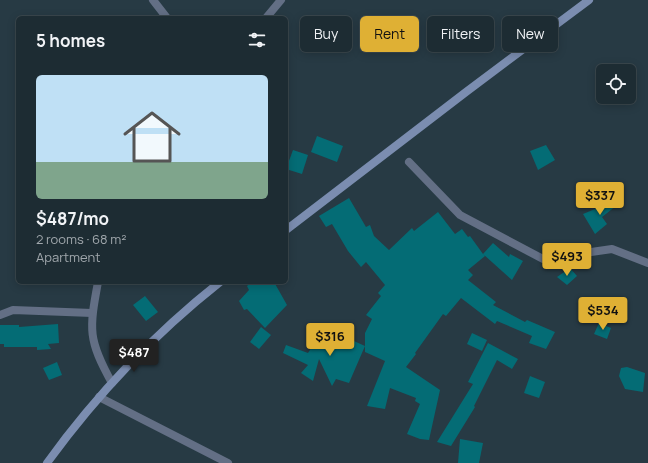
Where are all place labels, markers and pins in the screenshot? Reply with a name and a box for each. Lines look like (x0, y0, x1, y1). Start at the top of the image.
pin: $337 (576, 182, 624, 216)
pin: $493 (543, 243, 591, 277)
pin: $534 (579, 297, 627, 331)
pin: $316 (306, 323, 354, 357)
pin: $487 (110, 339, 158, 373)

